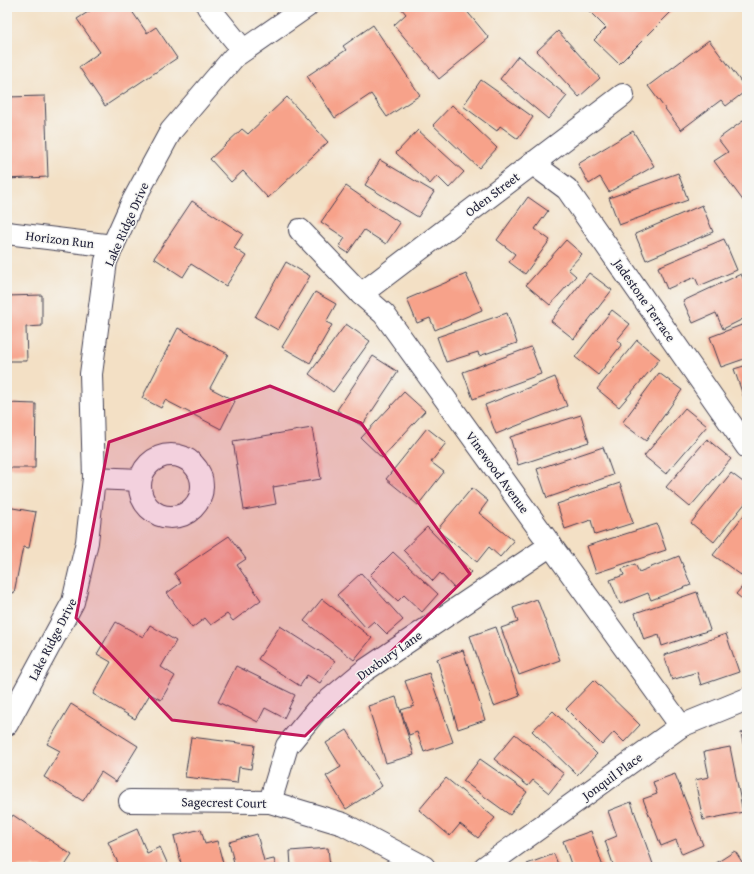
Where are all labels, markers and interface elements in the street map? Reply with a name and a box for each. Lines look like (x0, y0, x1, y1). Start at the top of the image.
street label: Oden Street (461, 167, 524, 221)
street label: Lake Ridge Drive (99, 179, 154, 269)
street label: Horizon Run (25, 226, 96, 253)
street label: Jadestone Terrace (608, 253, 680, 346)
street label: Vinewood Avenue (461, 427, 534, 517)
street label: Lake Ridge Drive (23, 595, 81, 684)
street label: Duxbury Lane (353, 626, 426, 685)
street label: Jonquil Place (576, 748, 646, 806)
street label: Sagecrest Court (181, 792, 267, 813)

